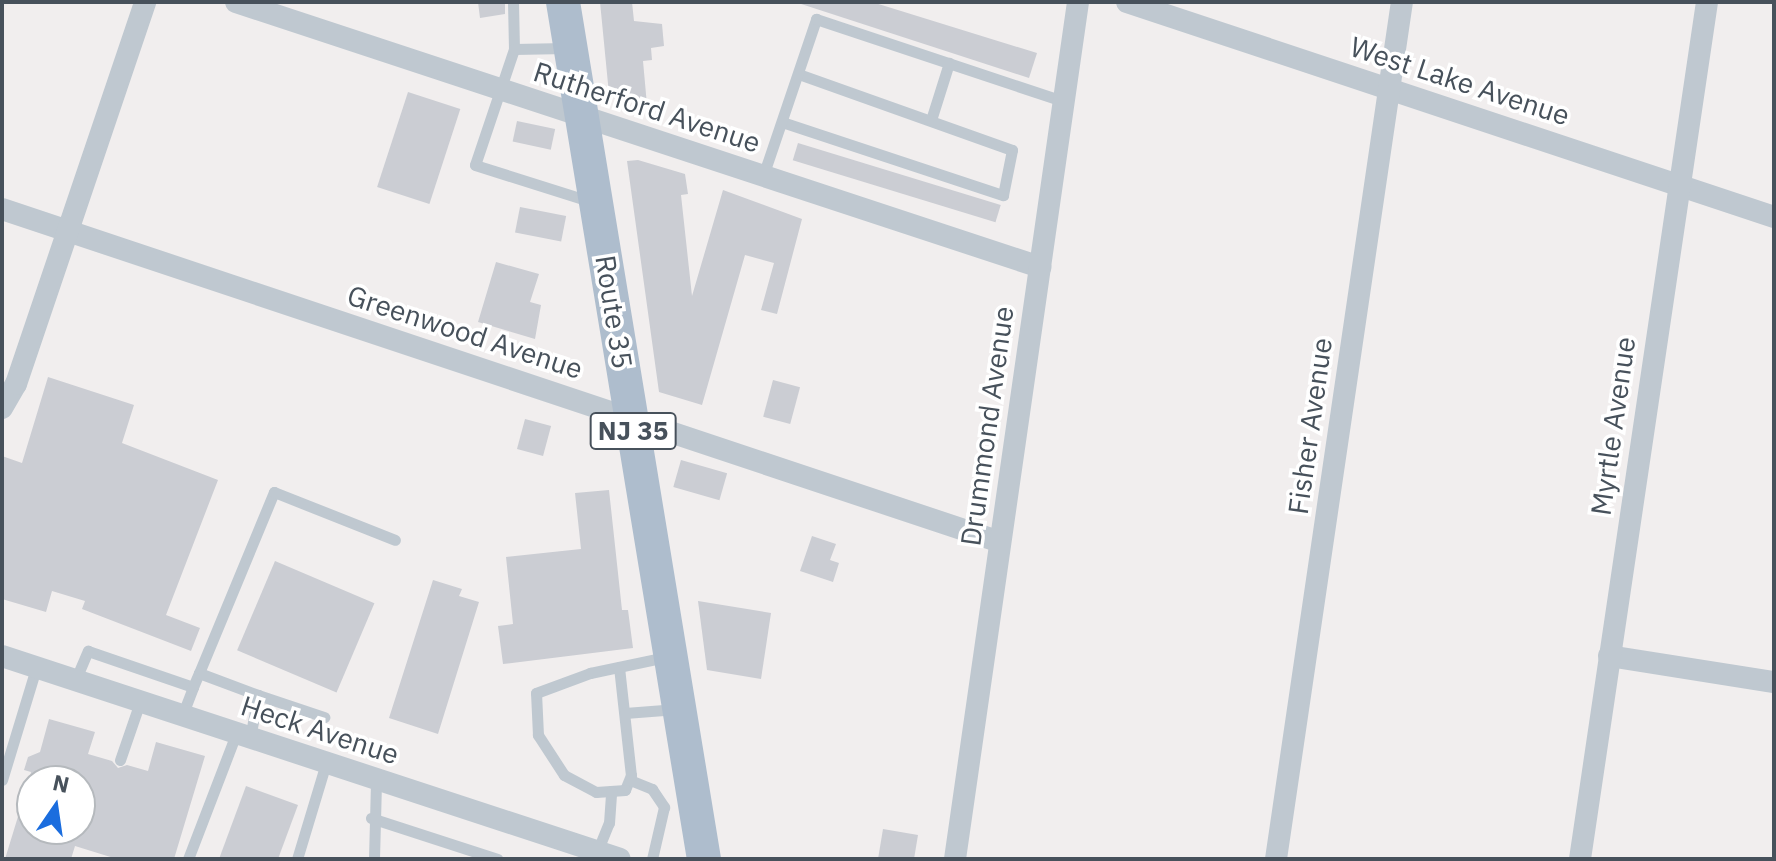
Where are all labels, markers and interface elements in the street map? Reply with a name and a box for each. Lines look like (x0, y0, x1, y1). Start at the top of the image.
street label: West Lake Avenue (1346, 30, 1574, 132)
street label: Rutherford Avenue (529, 54, 765, 160)
street label: Route 35 (588, 253, 640, 371)
street label: Greenwood Avenue (343, 278, 587, 386)
street label: Drummond Avenue (954, 304, 1020, 548)
street label: Myrtle Avenue (1584, 335, 1642, 517)
street label: Fisher Avenue (1281, 336, 1339, 516)
road number: NJ 35 (589, 409, 677, 453)
street label: Heck Avenue (237, 689, 403, 771)
north arrow (16, 765, 96, 845)
text: N (50, 767, 72, 799)

